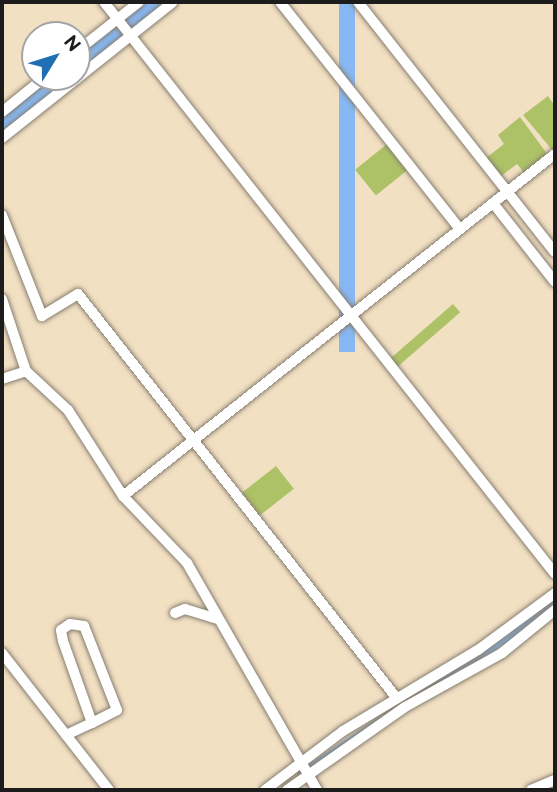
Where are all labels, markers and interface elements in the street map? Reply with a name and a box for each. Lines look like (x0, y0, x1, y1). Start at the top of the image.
north arrow (21, 21, 91, 91)
text: N (58, 31, 85, 57)

